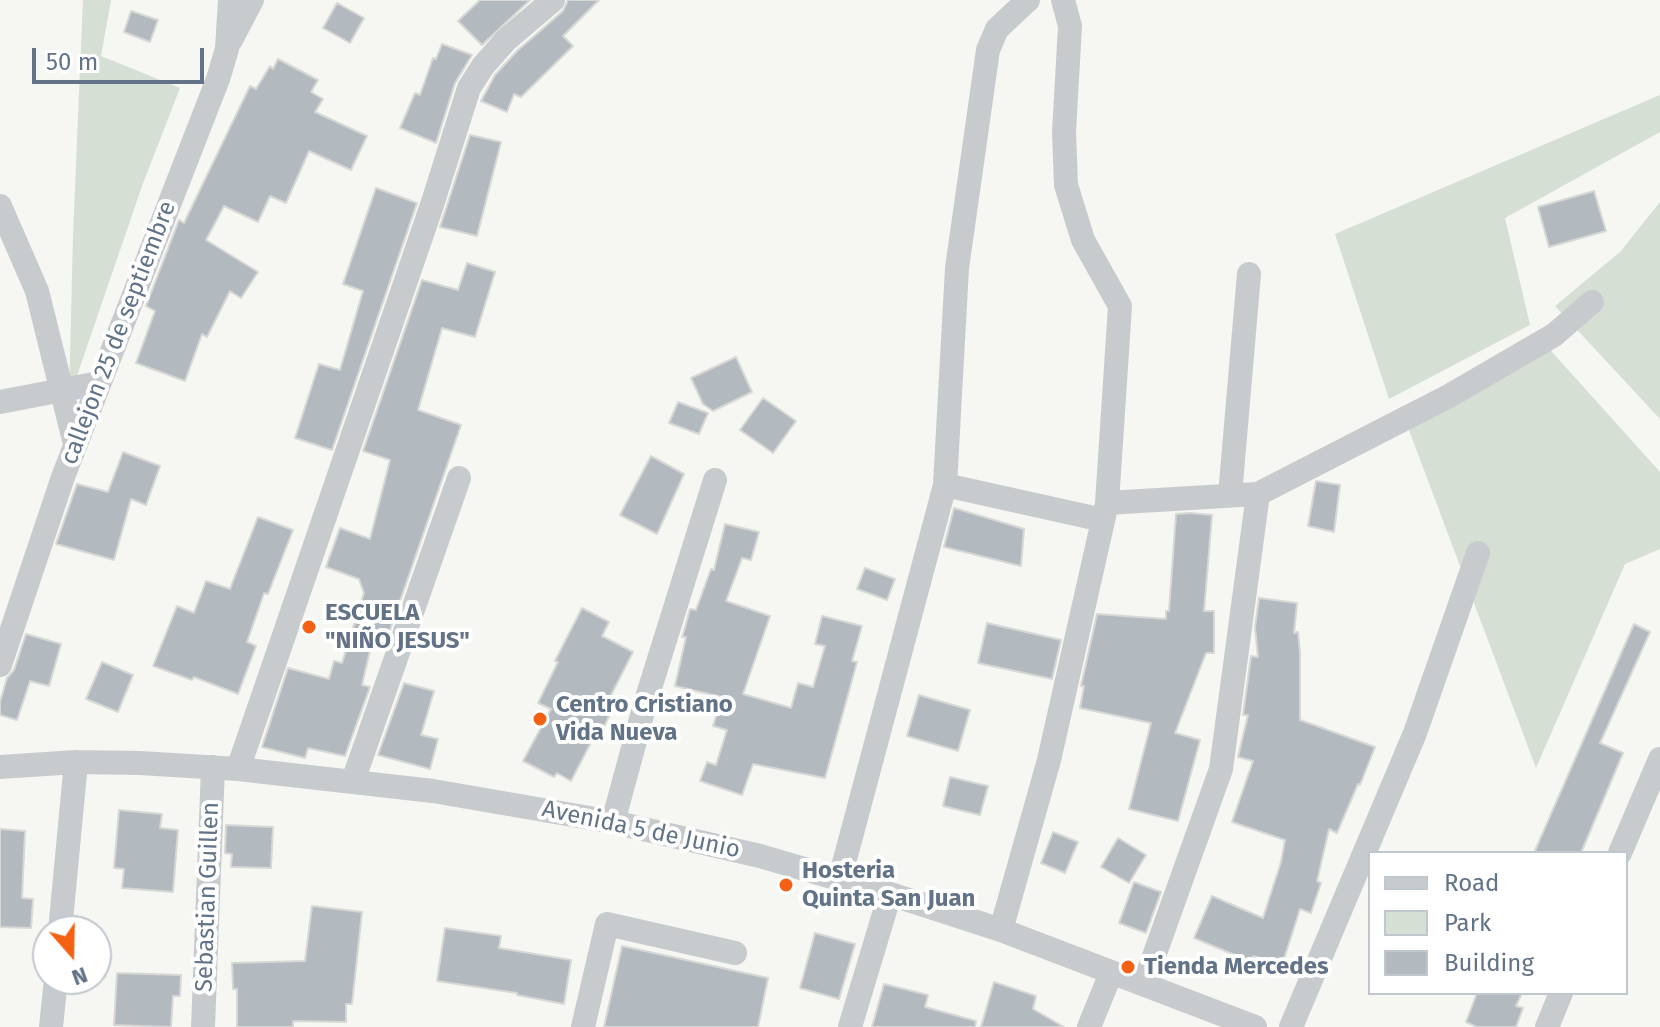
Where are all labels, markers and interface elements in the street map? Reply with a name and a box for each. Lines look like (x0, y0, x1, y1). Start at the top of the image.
scale bar (36, 32, 208, 82)
text: 50 m (46, 48, 98, 76)
street label: callejon 25 de septiembre (55, 197, 183, 469)
place label: ESCUELA "NIÑO JESUS" (325, 599, 470, 655)
marker: ESCUELA "NIÑO JESUS" (300, 618, 318, 636)
place label: Centro Cristiano Vida Nueva (556, 691, 733, 747)
marker: Centro Cristiano Vida Nueva (531, 710, 549, 728)
street label: Avenida 5 de Junio (539, 795, 743, 865)
street label: Sebastian Guillen (190, 802, 226, 992)
legend (1368, 851, 1628, 995)
place label: Hosteria Quinta San Juan (802, 857, 975, 913)
text: Road (1444, 869, 1499, 897)
marker: Hosteria Quinta San Juan (777, 876, 795, 894)
text: Park (1444, 909, 1491, 937)
north arrow (32, 915, 112, 995)
text: Building (1444, 949, 1534, 977)
place label: Tienda Mercedes (1144, 953, 1329, 981)
marker: Tienda Mercedes (1119, 958, 1137, 976)
text: N (68, 961, 91, 991)

